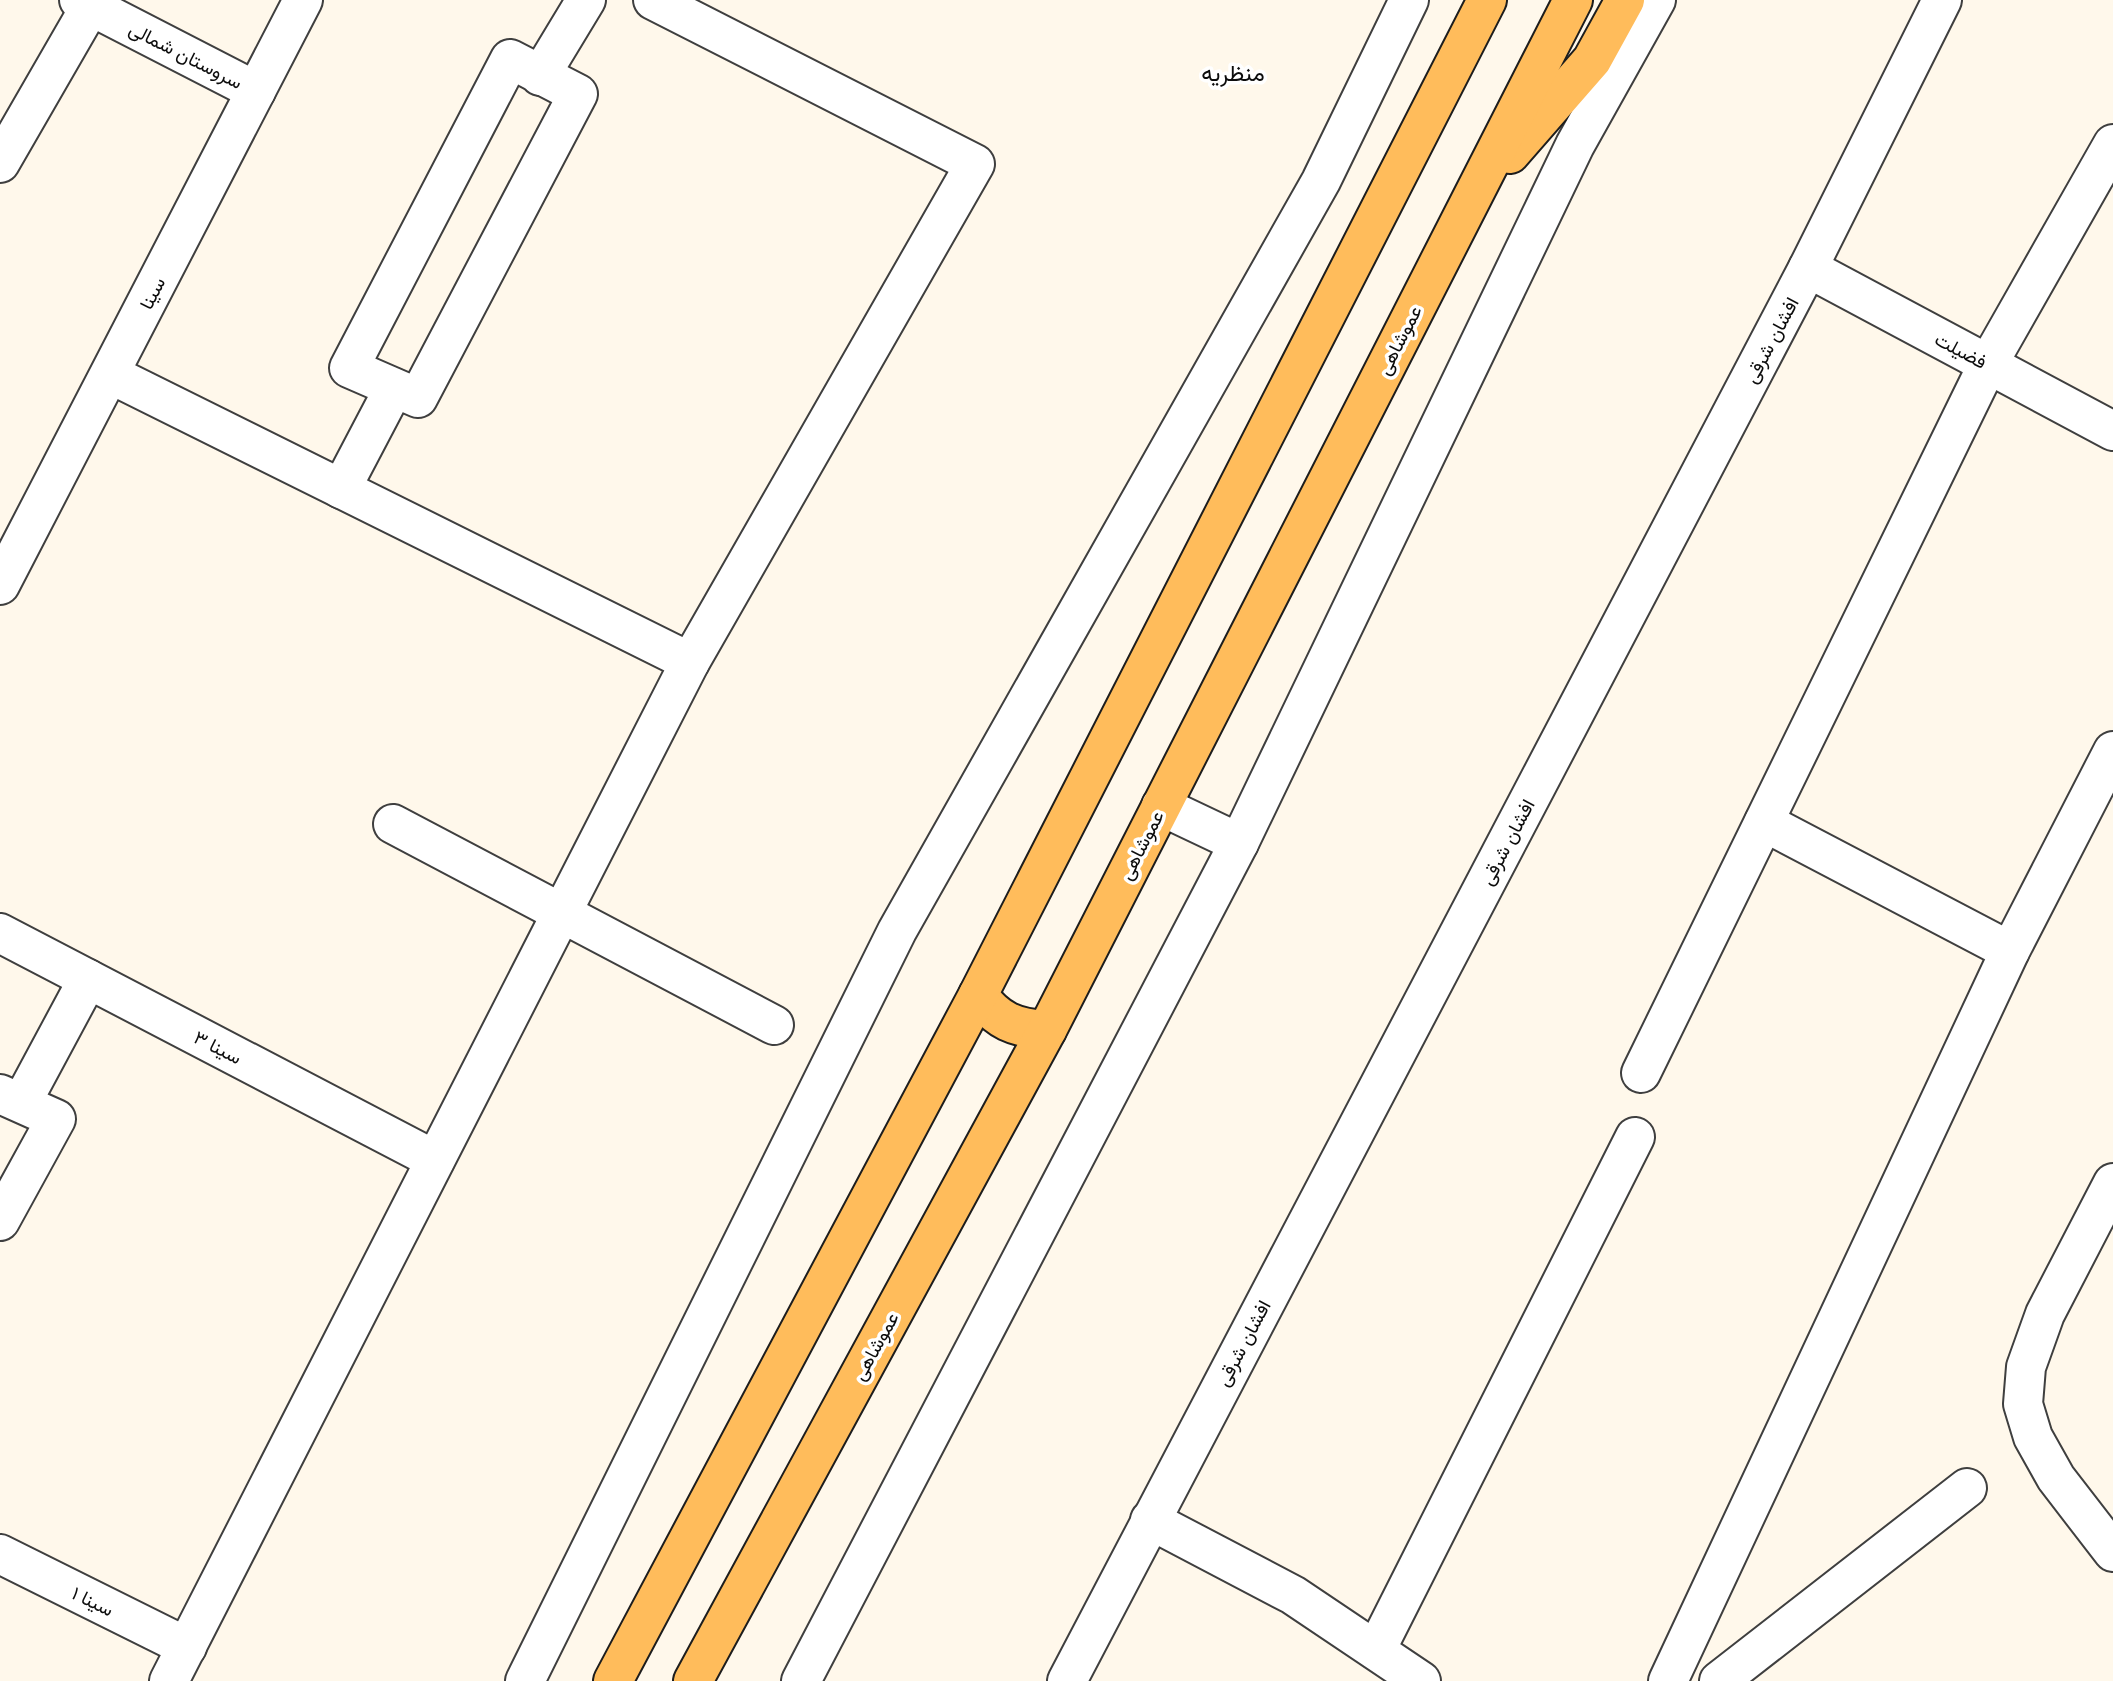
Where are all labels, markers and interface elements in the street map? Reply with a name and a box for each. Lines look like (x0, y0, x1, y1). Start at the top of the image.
street label: سروستان شمالی (125, 16, 247, 94)
district label: منظریه (1201, 58, 1265, 88)
street label: سینا (134, 273, 170, 313)
street label: افشان شرقی (1738, 293, 1804, 387)
street label: عموشاهی (1371, 301, 1427, 379)
street label: فضیلت (1931, 326, 1991, 374)
street label: افشان شرقی (1474, 795, 1540, 889)
street label: عموشاهی (1113, 806, 1169, 884)
street label: سینا ۳ (190, 1025, 246, 1069)
street label: افشان شرقی (1210, 1296, 1276, 1390)
street label: عموشاهی (846, 1307, 904, 1385)
street label: سینا ۱ (68, 1581, 118, 1621)

